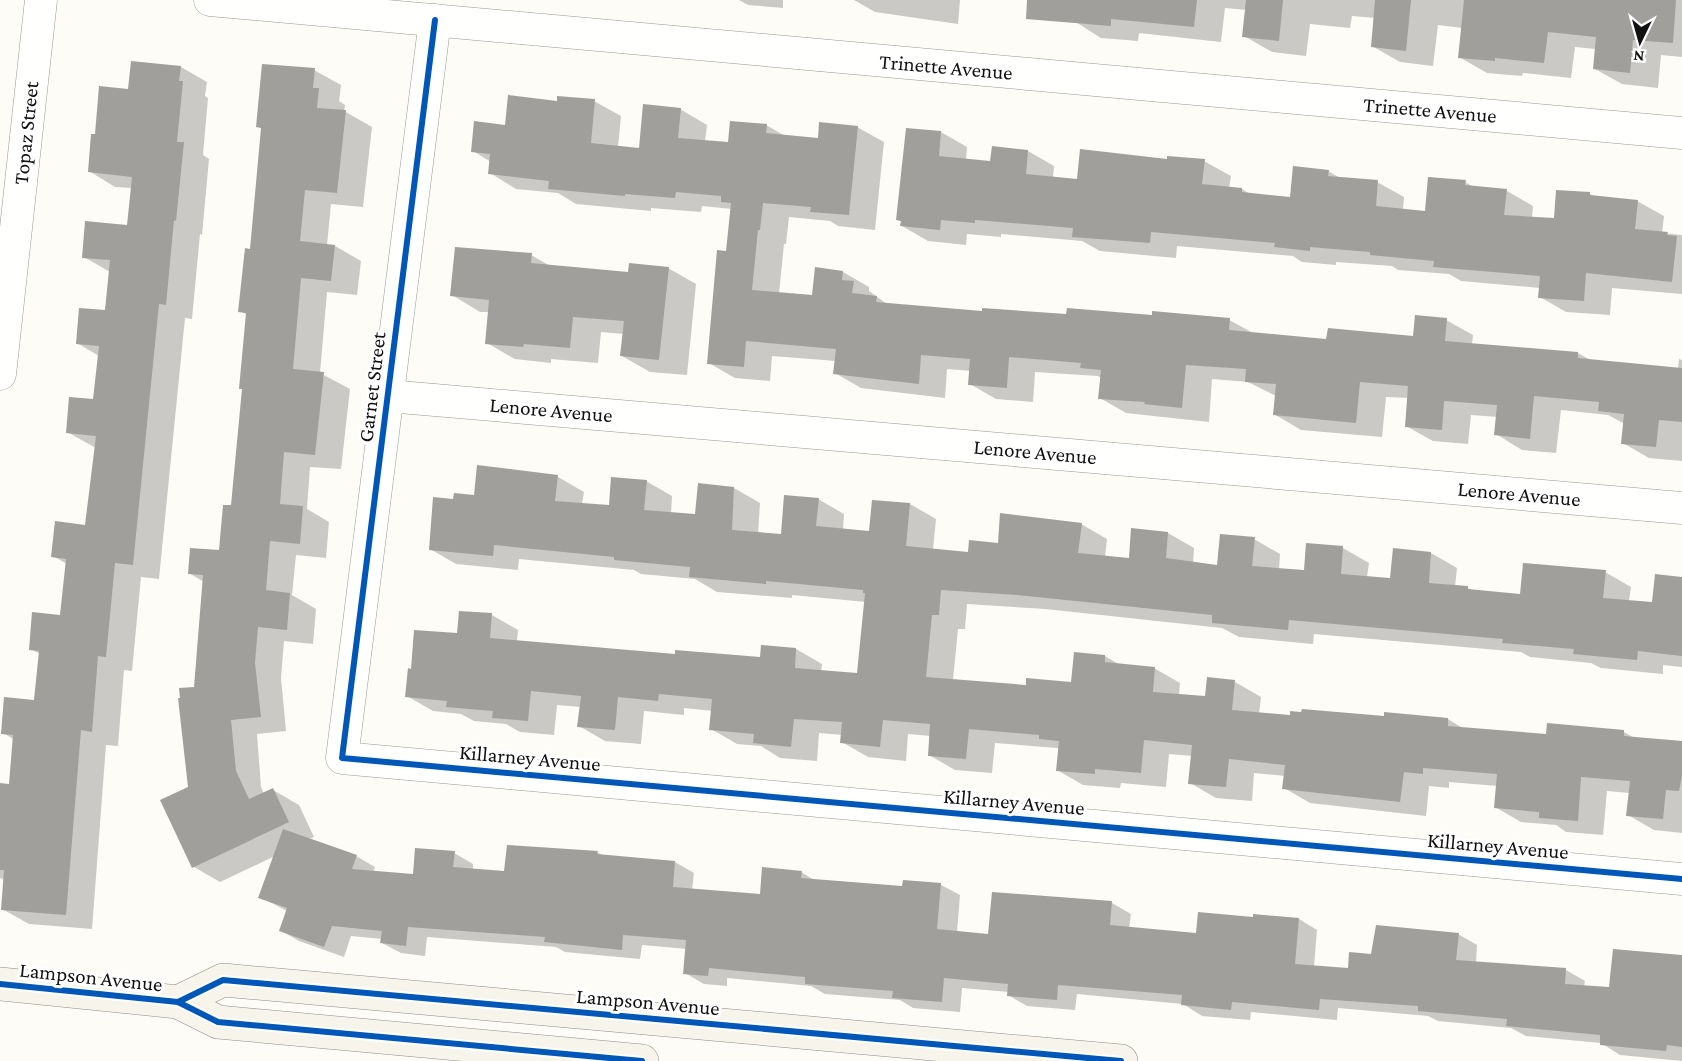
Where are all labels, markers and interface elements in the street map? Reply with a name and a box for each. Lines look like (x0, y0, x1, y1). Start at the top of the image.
north arrow (1610, 12, 1670, 72)
text: N (1632, 47, 1645, 65)
street label: Trinette Avenue (878, 49, 1014, 85)
street label: Topaz Street (9, 79, 43, 186)
street label: Trinette Avenue (1362, 92, 1498, 128)
street label: Garnet Street (353, 329, 391, 444)
street label: Lenore Avenue (488, 393, 614, 427)
street label: Lenore Avenue (972, 435, 1098, 469)
street label: Lenore Avenue (1456, 477, 1582, 511)
street label: Killarney Avenue (458, 740, 602, 776)
street label: Killarney Avenue (942, 784, 1086, 820)
street label: Killarney Avenue (1426, 828, 1570, 864)
street label: Lampson Avenue (18, 958, 164, 996)
street label: Lampson Avenue (575, 984, 721, 1020)

